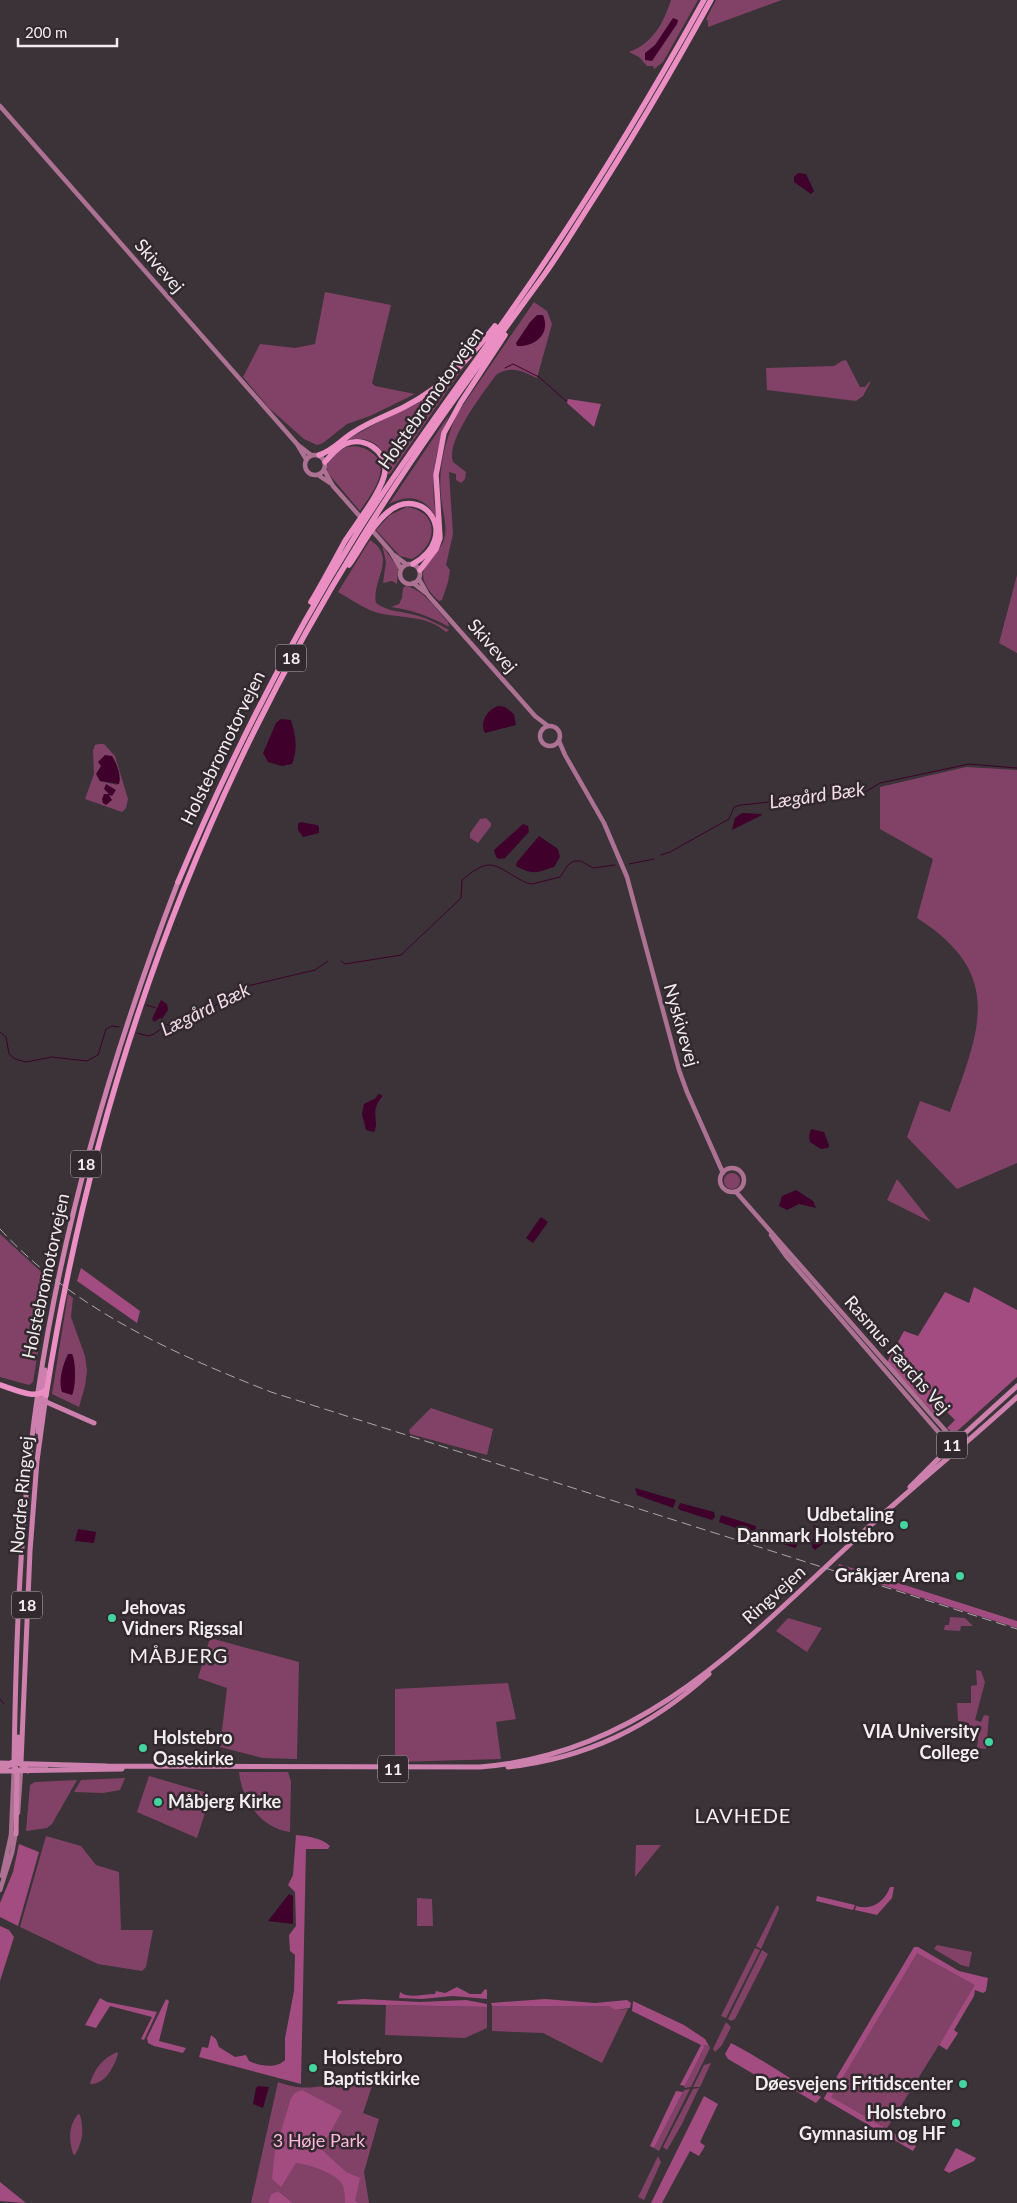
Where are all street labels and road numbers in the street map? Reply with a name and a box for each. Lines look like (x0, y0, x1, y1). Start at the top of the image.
street label: Skivevej (130, 234, 189, 297)
street label: Holstebromotorvejen (373, 322, 488, 473)
street label: Skivevej (463, 614, 522, 677)
road number: 18 (276, 644, 306, 671)
street label: Holstebromotorvejen (175, 667, 269, 828)
street label: Nyskivevej (660, 981, 704, 1069)
road number: 18 (71, 1150, 101, 1178)
street label: Holstebromotorvejen (17, 1191, 73, 1361)
street label: Rasmus Færchs Vej (840, 1291, 955, 1418)
road number: 11 (937, 1432, 967, 1458)
street label: Nordre Ringvej (5, 1435, 37, 1555)
street label: Ringvejen (737, 1560, 809, 1628)
road number: 18 (12, 1592, 42, 1618)
road number: 11 (378, 1756, 408, 1782)

